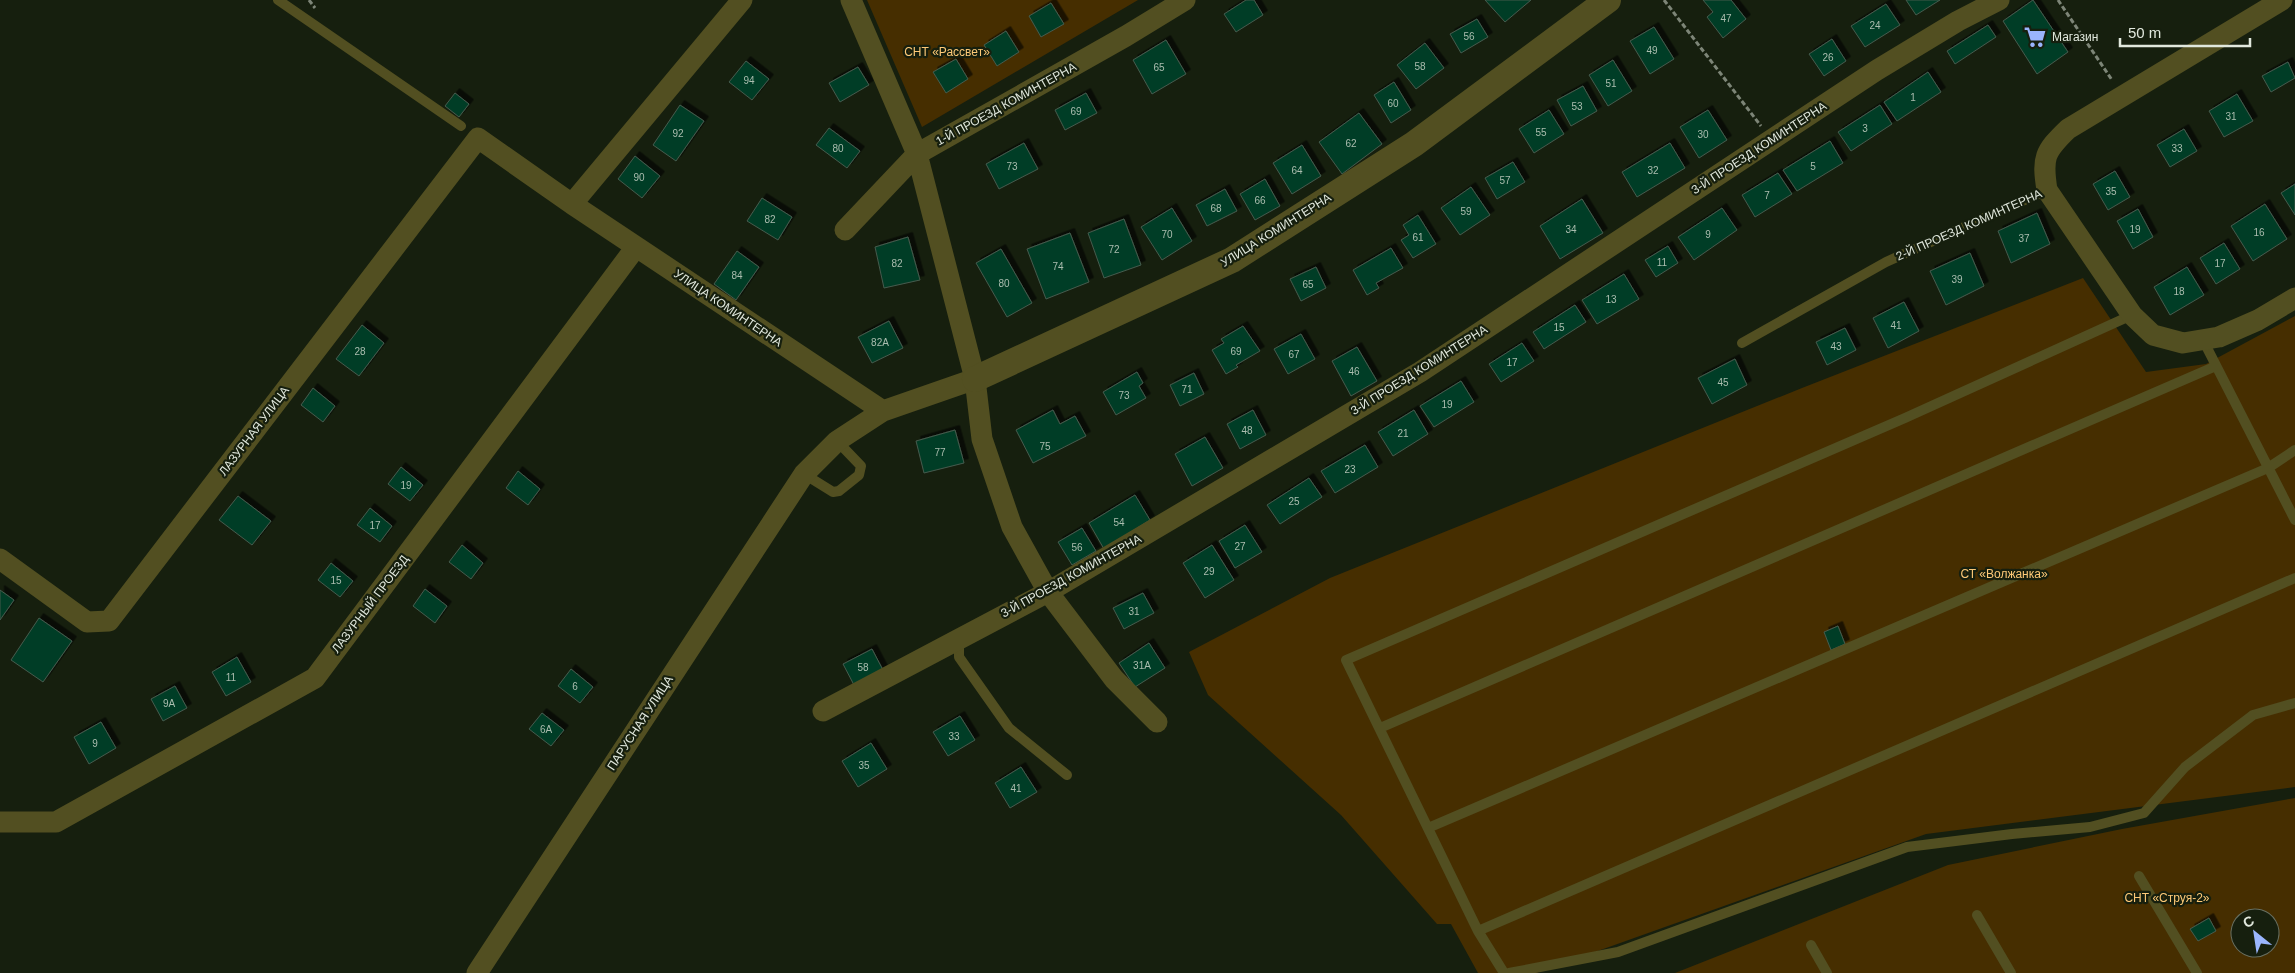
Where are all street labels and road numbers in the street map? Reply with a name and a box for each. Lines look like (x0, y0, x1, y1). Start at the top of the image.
street label: 1-Й ПРОЕЗД КОМИНТЕРНА (933, 59, 1079, 148)
street label: 3-Й ПРОЕЗД КОМИНТЕРНА (1688, 98, 1829, 197)
street label: 2-Й ПРОЕЗД КОМИНТЕРНА (1893, 186, 2044, 264)
street label: УЛИЦА КОМИНТЕРНА (1218, 190, 1334, 270)
street label: УЛИЦА КОМИНТЕРНА (671, 267, 785, 349)
street label: 3-Й ПРОЕЗД КОМИНТЕРНА (1348, 321, 1490, 418)
street label: ЛАЗУРНАЯ УЛИЦА (216, 384, 292, 478)
street label: 3-Й ПРОЕЗД КОМИНТЕРНА (998, 531, 1144, 620)
street label: ЛАЗУРНЫЙ ПРОЕЗД (328, 552, 411, 656)
street label: ПАРУСНАЯ УЛИЦА (604, 673, 676, 773)

